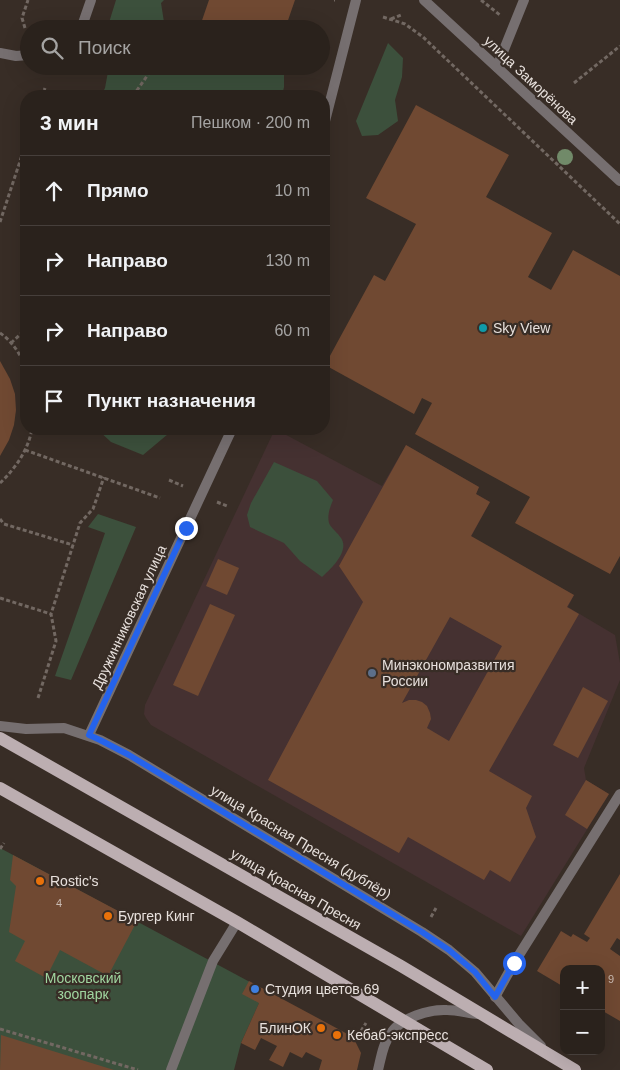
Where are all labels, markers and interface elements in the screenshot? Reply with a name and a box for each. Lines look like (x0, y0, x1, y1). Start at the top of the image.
search box (20, 20, 330, 75)
street label: улица Заморёнова (481, 32, 581, 128)
icon: search (38, 34, 66, 62)
text: Поиск (78, 37, 131, 58)
text: 3 мин (40, 111, 99, 134)
text: Пешком · 200 m (191, 114, 310, 131)
icon: ahead (40, 177, 68, 205)
text: Прямо (87, 180, 149, 201)
text: 10 m (274, 182, 310, 199)
icon: right (40, 247, 68, 275)
text: Направо (87, 250, 168, 271)
text: 130 m (266, 252, 310, 269)
icon: right (40, 317, 68, 345)
text: Направо (87, 320, 168, 341)
place label: Sky View (493, 320, 551, 336)
text: 60 m (274, 322, 310, 339)
marker: Sky View (477, 322, 489, 334)
icon: arrive (40, 387, 68, 415)
text: Пункт назначения (87, 390, 256, 411)
route end (175, 517, 198, 540)
street label: Дружинниковская улица (89, 542, 170, 692)
place label: Минэкономразвития России (382, 657, 514, 689)
marker: Минэкономразвития России (366, 667, 378, 679)
street label: улица Красная Пресня (дублёр) (208, 781, 394, 903)
street label: улица Красная Пресня (228, 845, 364, 933)
place label: Rostic's (50, 873, 99, 889)
marker: Rostic's (34, 875, 46, 887)
house number: 4 (56, 897, 62, 909)
place label: Бургер Кинг (118, 908, 195, 924)
marker: Бургер Кинг (102, 910, 114, 922)
route start (503, 952, 526, 975)
map controls (560, 965, 605, 1055)
button: + (560, 965, 605, 1010)
park label: Московский зоопарк (45, 970, 121, 1002)
house number: 9 (608, 973, 614, 985)
place label: Студия цветов 69 (265, 981, 379, 997)
marker: Студия цветов 69 (249, 983, 261, 995)
button: − (560, 1010, 605, 1055)
place label: БлинОК (259, 1020, 312, 1036)
marker: БлинОК (315, 1022, 327, 1034)
place label: Кебаб-экспресс (347, 1027, 449, 1043)
marker: Кебаб-экспресс (331, 1029, 343, 1041)

